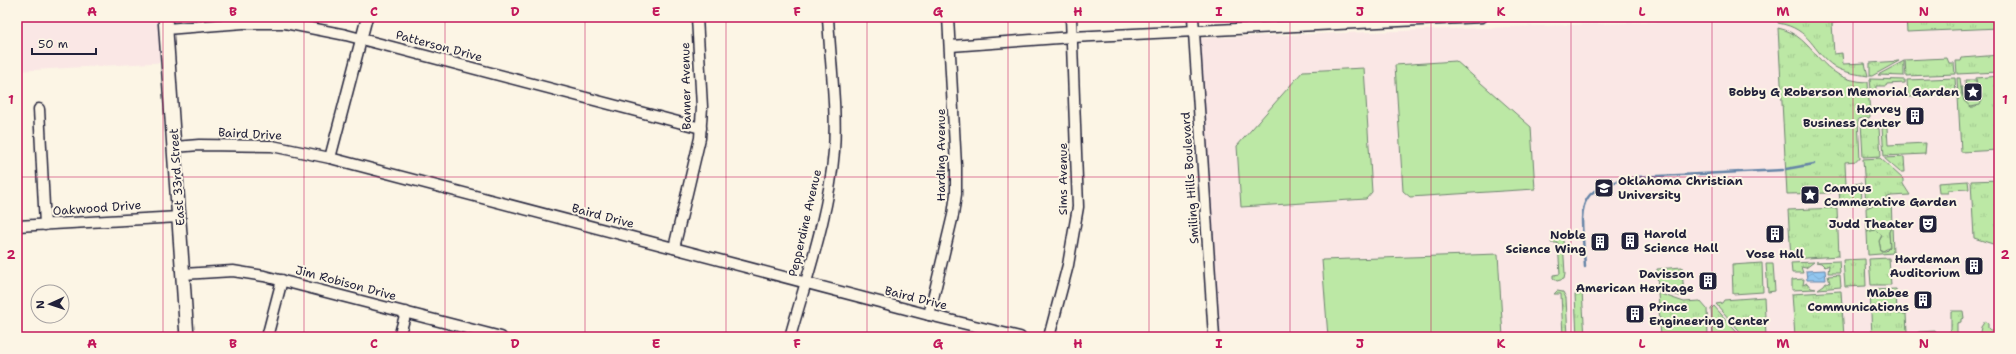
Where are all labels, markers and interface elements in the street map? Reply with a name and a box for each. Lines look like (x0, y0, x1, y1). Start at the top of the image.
text: A (87, 3, 97, 20)
text: B (229, 3, 237, 20)
text: C (370, 3, 378, 20)
text: D (510, 3, 520, 20)
text: E (652, 3, 661, 20)
text: F (793, 3, 801, 20)
text: G (933, 3, 944, 20)
text: H (1073, 3, 1083, 20)
text: I (1215, 3, 1223, 20)
text: J (1356, 3, 1364, 20)
text: K (1497, 3, 1506, 20)
text: L (1638, 3, 1646, 20)
text: M (1776, 3, 1790, 20)
text: N (1919, 3, 1929, 20)
street label: Patterson Drive (394, 27, 484, 65)
scale bar (32, 30, 96, 56)
text: 50 m (38, 36, 68, 52)
street label: Banner Avenue (677, 42, 695, 130)
place icon: Bobby G Roberson Memorial Garden (1962, 81, 1984, 103)
place label: Bobby G Roberson Memorial Garden (1729, 84, 1959, 100)
text: 1 (8, 91, 14, 108)
text: 1 (2002, 91, 2008, 108)
place label: Harvey Business Center (1803, 101, 1902, 131)
building icon: Harvey Business Center (1904, 105, 1926, 127)
street label: Harding Avenue (933, 108, 949, 201)
street label: Smiling Hills Boulevard (1177, 111, 1203, 245)
street label: Baird Drive (218, 124, 283, 144)
street label: East 33rd Street (166, 128, 188, 226)
street label: Sims Avenue (1055, 143, 1071, 215)
street label: Pepperdine Avenue (785, 168, 825, 278)
place label: Oklahoma Christian University (1618, 173, 1743, 203)
school or university icon: Oklahoma Christian University (1593, 177, 1615, 199)
place label: Campus Commerative Garden (1824, 180, 1957, 210)
place icon: Campus Commerative Garden (1799, 184, 1821, 206)
street label: Oakwood Drive (52, 197, 142, 219)
street label: Baird Drive (570, 200, 636, 232)
theatre icon: Judd Theater (1917, 213, 1939, 235)
place label: Judd Theater (1829, 216, 1915, 232)
building icon: Vose Hall (1764, 223, 1786, 245)
place label: Harold Science Hall (1644, 226, 1718, 256)
place label: Noble Science Wing (1505, 227, 1586, 257)
building icon: Harold Science Hall (1619, 230, 1641, 252)
building icon: Noble Science Wing (1589, 231, 1611, 253)
text: 2 (6, 246, 16, 263)
place label: Vose Hall (1746, 246, 1804, 262)
text: 2 (2000, 246, 2010, 263)
place label: Hardeman Auditorium (1890, 251, 1960, 281)
building icon: Hardeman Auditorium (1963, 255, 1985, 277)
street label: Jim Robison Drive (294, 262, 398, 304)
place label: Davisson American Heritage (1576, 266, 1694, 296)
building icon: Davisson American Heritage (1697, 270, 1719, 292)
street label: Baird Drive (883, 283, 949, 314)
north arrow (30, 284, 70, 324)
place label: Mabee Communications (1808, 285, 1909, 315)
building icon: Mabee Communications (1912, 289, 1934, 311)
text: N (33, 299, 48, 309)
place label: Prince Engineering Center (1649, 299, 1770, 329)
building icon: Prince Engineering Center (1624, 303, 1646, 325)
text: A (87, 335, 97, 352)
text: B (229, 335, 237, 352)
text: C (370, 335, 378, 352)
text: D (510, 335, 520, 352)
text: E (652, 335, 661, 352)
text: F (793, 335, 801, 352)
text: G (933, 335, 944, 352)
text: H (1073, 335, 1083, 352)
text: I (1215, 335, 1223, 352)
text: J (1356, 335, 1364, 352)
text: K (1497, 335, 1506, 352)
text: L (1638, 335, 1646, 352)
text: M (1776, 335, 1790, 352)
text: N (1919, 335, 1929, 352)

